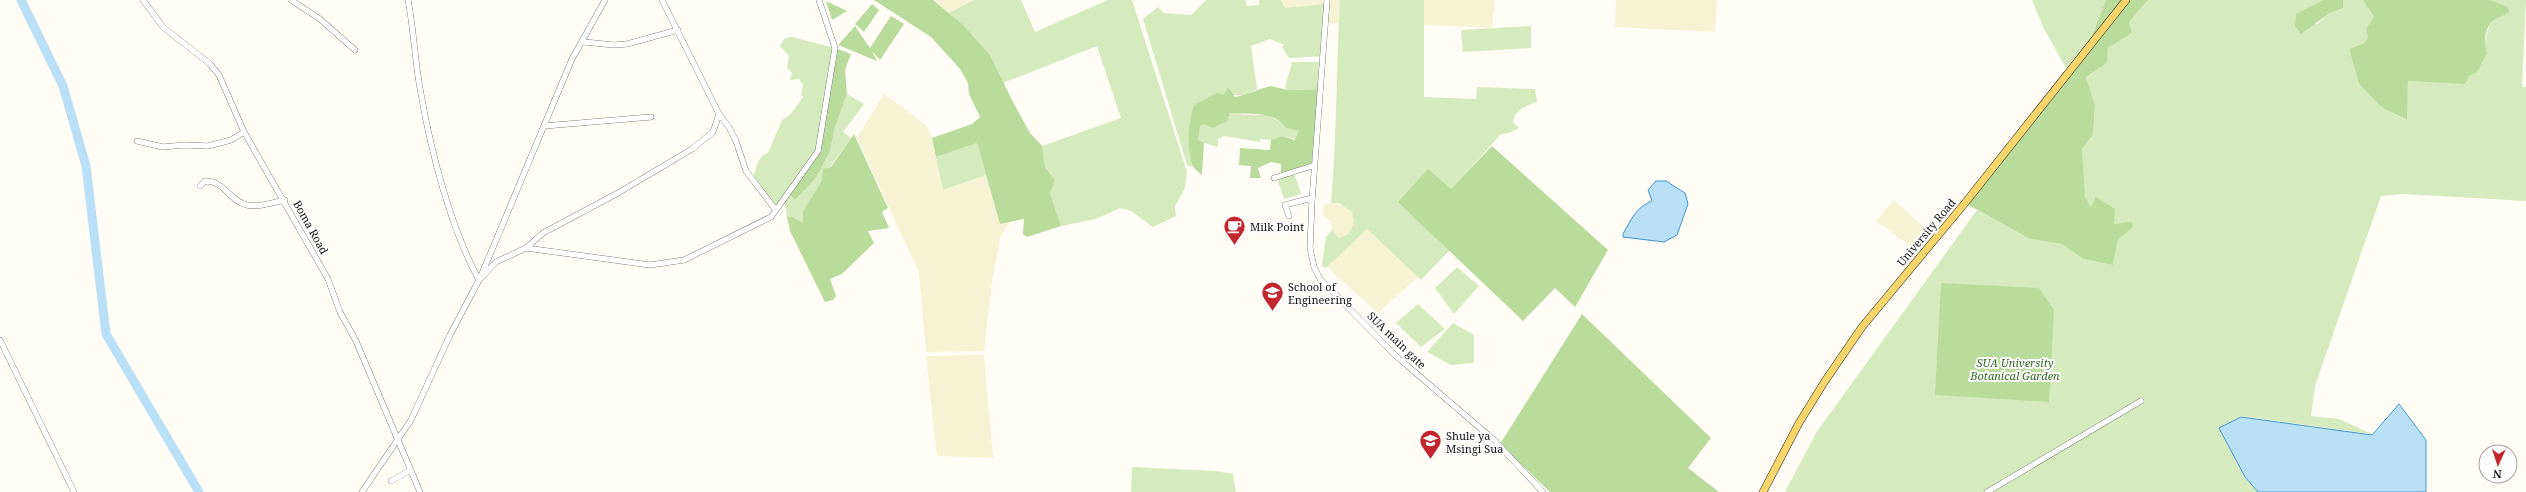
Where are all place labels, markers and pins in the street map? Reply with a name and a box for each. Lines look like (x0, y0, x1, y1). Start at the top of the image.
cafe icon: Milk Point (1221, 213, 1247, 246)
place label: Milk Point (1250, 219, 1304, 234)
school or university icon: School of Engineering (1260, 279, 1286, 312)
place label: School of Engineering (1288, 279, 1352, 307)
school or university icon: Shule ya Msingi Sua (1417, 428, 1443, 461)
place label: Shule ya Msingi Sua (1446, 428, 1503, 456)

